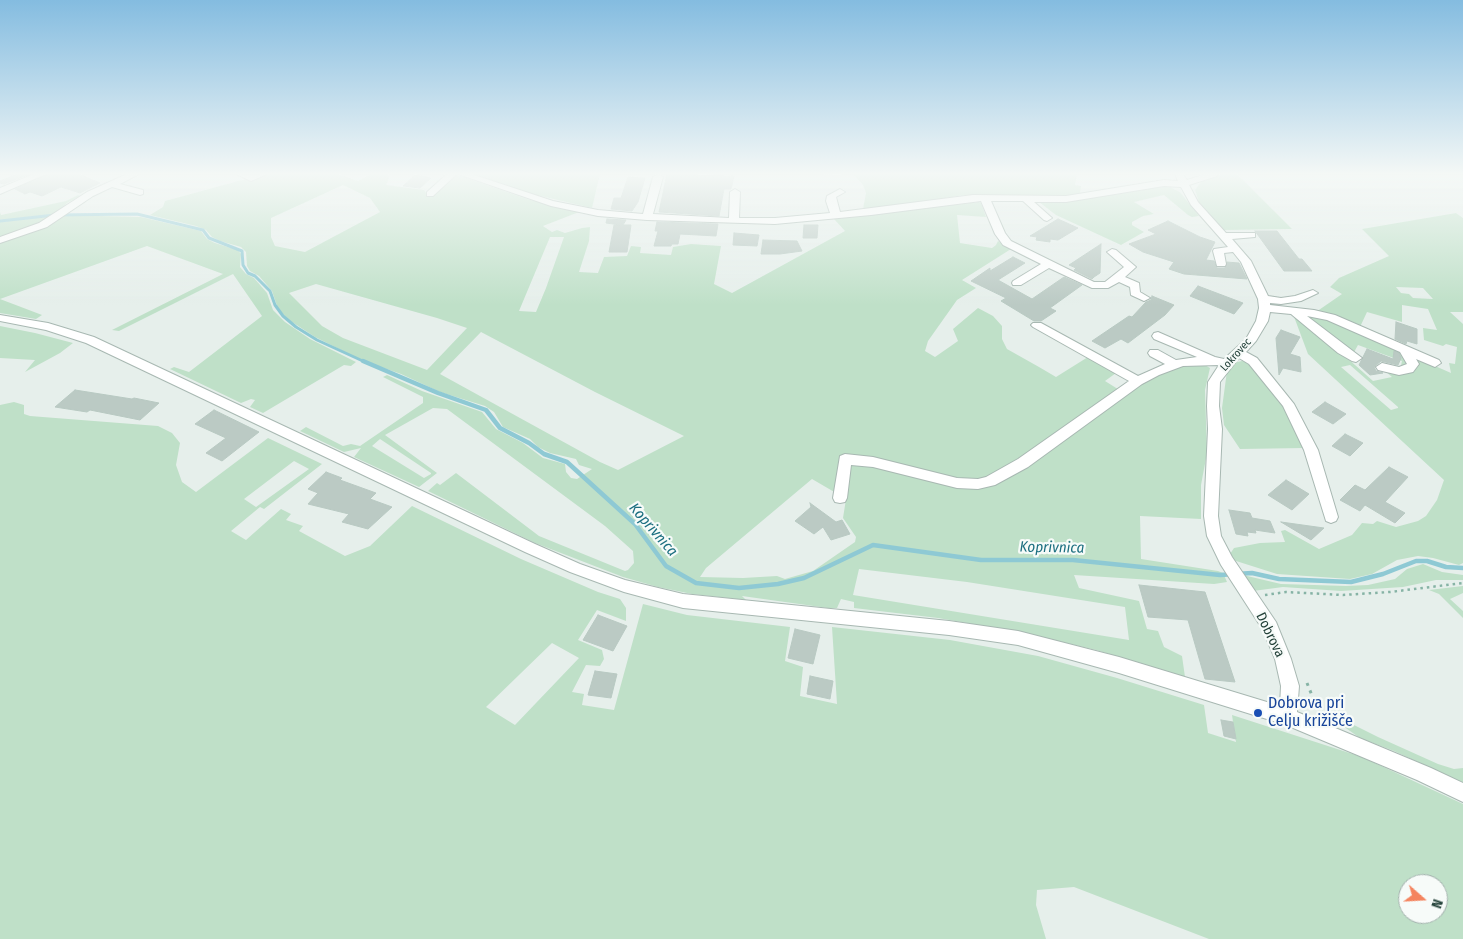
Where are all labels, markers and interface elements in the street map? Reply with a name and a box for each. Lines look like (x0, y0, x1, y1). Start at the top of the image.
street label: Lokrovec (1218, 336, 1254, 374)
water label: Koprivnica (625, 500, 681, 560)
water label: Koprivnica (1020, 538, 1084, 558)
street label: Dobrova (1252, 610, 1288, 660)
place label: Dobrova pri Celju križišče (1268, 694, 1353, 732)
marker: Dobrova pri Celju križišče (1252, 707, 1264, 719)
north arrow (1398, 874, 1448, 924)
text: N (1427, 897, 1446, 910)

